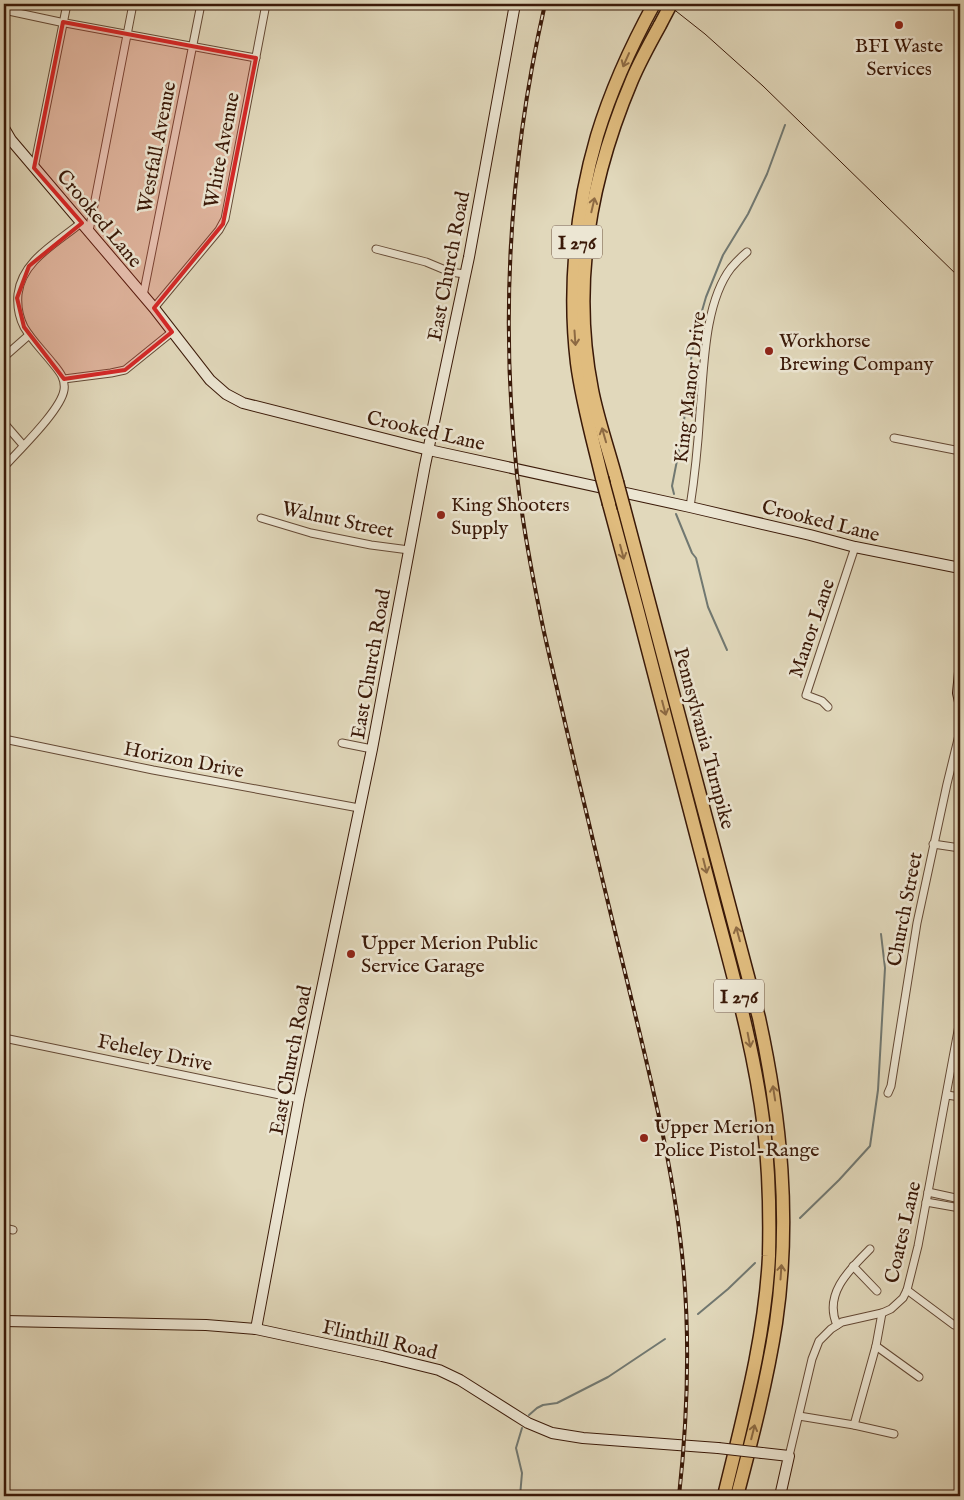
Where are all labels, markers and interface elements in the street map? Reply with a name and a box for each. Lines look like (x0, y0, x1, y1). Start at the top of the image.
marker: BFI Waste Services (893, 19, 905, 31)
place label: BFI Waste Services (855, 34, 943, 82)
one-way arrow (621, 52, 631, 67)
street label: Westfall Avenue (132, 79, 182, 215)
street label: White Avenue (199, 90, 246, 210)
street label: Crooked Lane (51, 165, 147, 273)
street label: East Church Road (423, 189, 476, 343)
one-way arrow (589, 198, 598, 214)
road number: I 276 (552, 226, 602, 258)
street label: King Manor Drive (669, 310, 712, 465)
one-way arrow (571, 329, 580, 345)
place label: Workhorse Brewing Company (779, 329, 934, 377)
marker: Workhorse Brewing Company (763, 345, 775, 357)
street label: Crooked Lane (364, 406, 487, 457)
one-way arrow (599, 427, 609, 443)
place label: King Shooters Supply (451, 493, 570, 541)
street label: Crooked Lane (759, 495, 882, 548)
street label: Walnut Street (279, 496, 396, 545)
marker: King Shooters Supply (435, 509, 447, 521)
one-way arrow (617, 543, 627, 559)
street label: Manor Lane (784, 576, 841, 681)
street label: East Church Road (346, 587, 397, 741)
street label: Pennsylvania Turnpike (667, 645, 740, 832)
one-way arrow (660, 700, 669, 716)
street label: Horizon Drive (122, 737, 246, 784)
street label: Church Street (882, 850, 929, 969)
one-way arrow (701, 857, 710, 873)
one-way arrow (732, 927, 742, 943)
place label: Upper Merion Public Service Garage (361, 931, 538, 979)
marker: Upper Merion Public Service Garage (345, 948, 357, 960)
road number: I 276 (714, 979, 764, 1012)
street label: East Church Road (265, 983, 318, 1137)
street label: Feheley Drive (95, 1029, 214, 1078)
one-way arrow (744, 1032, 754, 1048)
one-way arrow (768, 1085, 778, 1101)
place label: Upper Merion Police Pistol-Range (654, 1115, 819, 1163)
marker: Upper Merion Police Pistol-Range (638, 1132, 650, 1144)
street label: Coates Lane (880, 1179, 927, 1286)
one-way arrow (776, 1264, 786, 1280)
street label: Flinthill Road (320, 1315, 440, 1366)
one-way arrow (749, 1424, 758, 1440)

